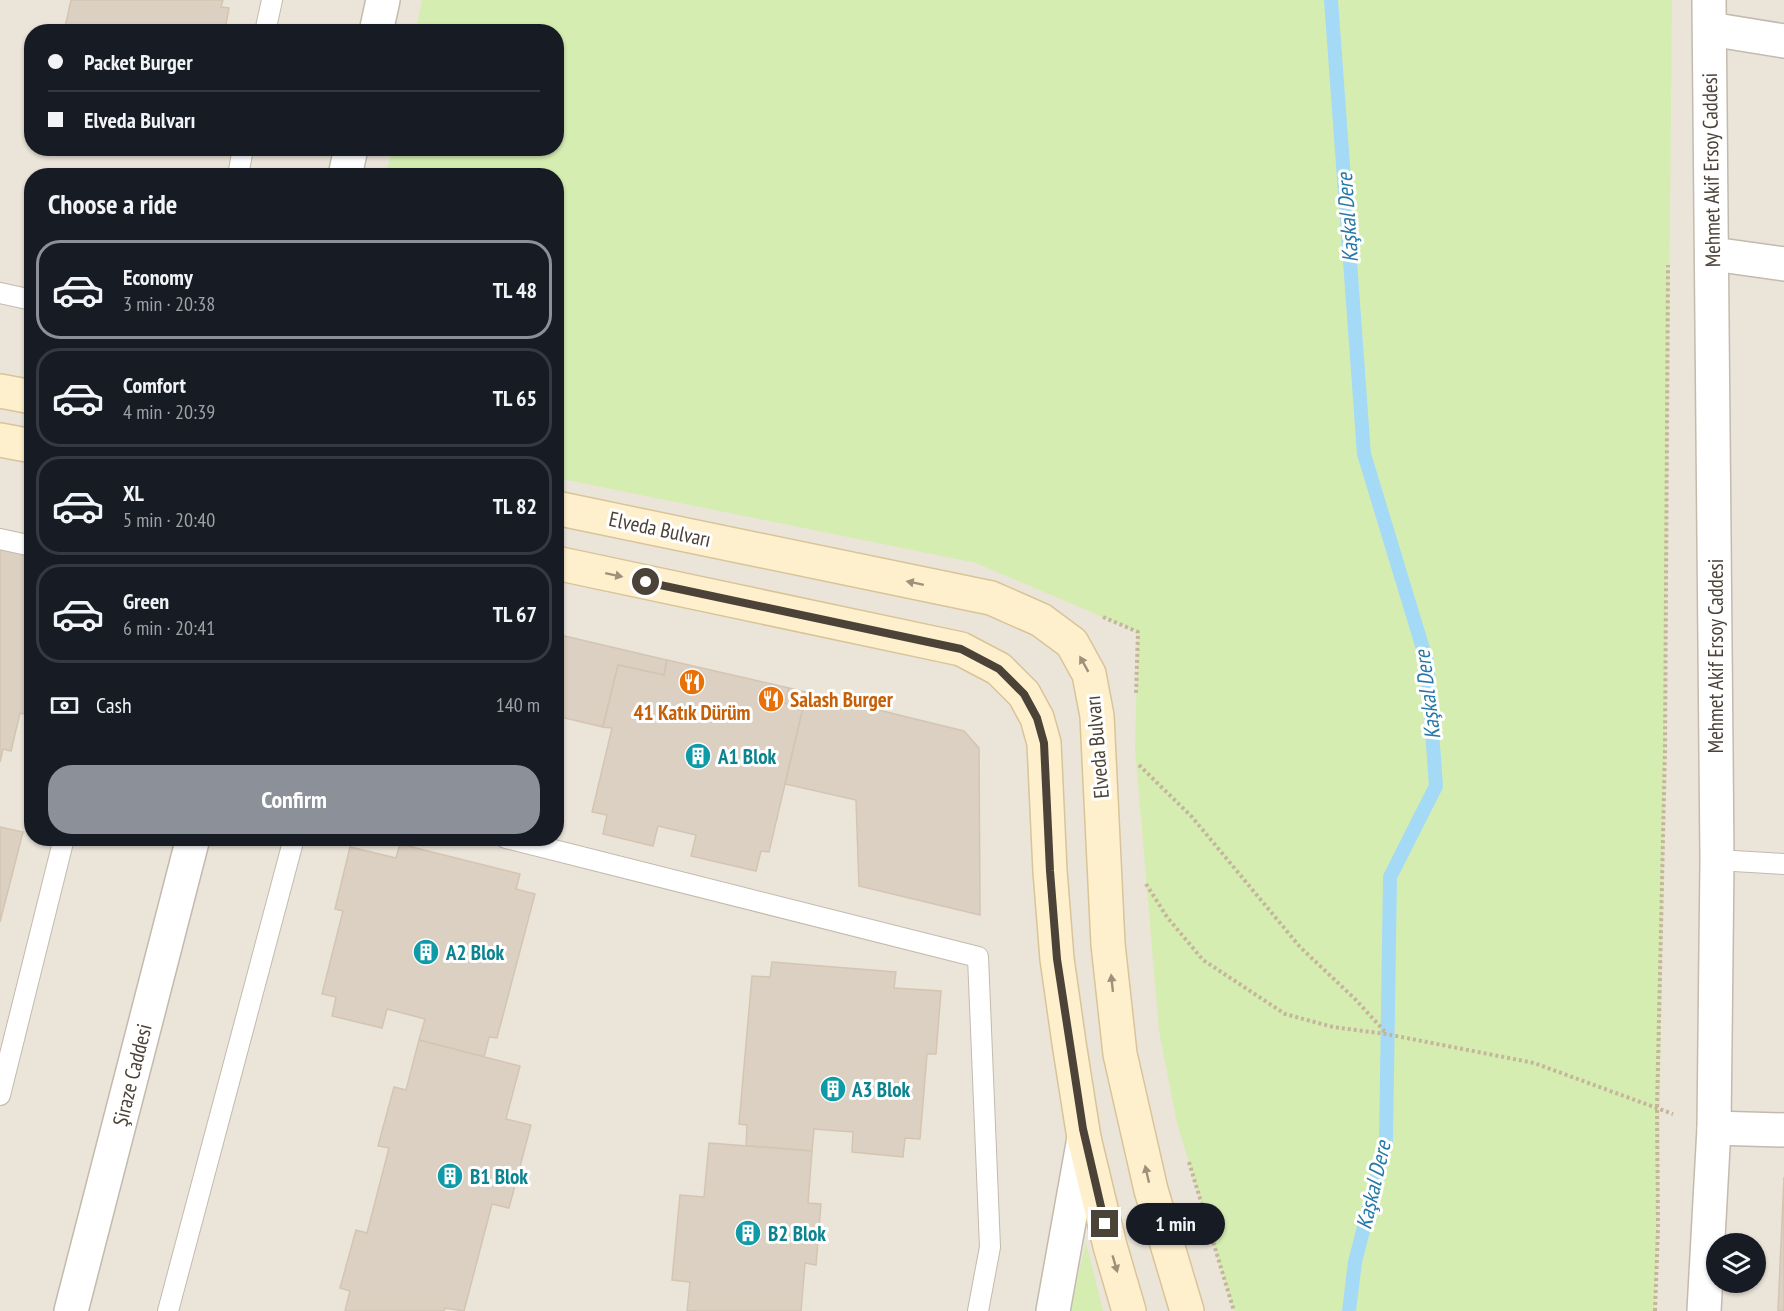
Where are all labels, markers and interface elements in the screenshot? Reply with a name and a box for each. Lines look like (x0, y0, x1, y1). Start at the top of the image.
text: Packet Burger (84, 48, 193, 76)
street label: Mehmet Akif Ersoy Caddesi (1696, 73, 1726, 267)
text: Elveda Bulvarı (84, 106, 195, 134)
water label: Kaşkal Dere (1330, 170, 1364, 264)
text: Choose a ride (48, 187, 177, 221)
icon: car (51, 263, 105, 317)
text: Economy (123, 263, 193, 291)
text: TL 48 (493, 276, 537, 304)
text: 3 min · 20:38 (123, 291, 215, 317)
icon: car (51, 371, 105, 425)
text: Comfort (123, 371, 186, 399)
text: TL 65 (493, 384, 537, 412)
text: 4 min · 20:39 (123, 399, 215, 425)
icon: car (51, 479, 105, 533)
text: XL (123, 479, 144, 507)
text: TL 82 (493, 492, 537, 520)
street label: Elveda Bulvarı (607, 505, 713, 553)
text: 5 min · 20:40 (123, 507, 215, 533)
street label: Mehmet Akif Ersoy Caddesi (1702, 559, 1729, 753)
route start (632, 568, 659, 595)
one-way arrow (604, 571, 623, 580)
one-way arrow (905, 578, 924, 587)
icon: car (51, 587, 105, 641)
text: Green (123, 587, 169, 615)
text: TL 67 (493, 600, 537, 628)
text: 6 min · 20:41 (123, 615, 215, 641)
water label: Kaşkal Dere (1407, 647, 1446, 741)
one-way arrow (1079, 656, 1089, 673)
restaurant icon: 41 Katık Dürüm (677, 667, 707, 697)
restaurant icon: Salash Burger (756, 684, 786, 714)
place label: Salash Burger (790, 686, 894, 713)
icon: cash (48, 689, 81, 722)
text: Cash (96, 691, 132, 719)
text: 140 m (496, 692, 540, 718)
street label: Elveda Bulvarı (1079, 694, 1115, 800)
place label: 41 Katık Dürüm (634, 699, 751, 726)
building icon: A1 Blok (683, 741, 713, 771)
place label: A1 Blok (717, 743, 777, 770)
button: Confirm (48, 765, 540, 834)
building icon: A2 Blok (411, 937, 441, 967)
place label: A2 Blok (445, 939, 505, 966)
one-way arrow (1107, 973, 1117, 992)
street label: Şiraze Caddesi (106, 1021, 158, 1129)
building icon: A3 Blok (818, 1074, 848, 1104)
place label: A3 Blok (851, 1076, 911, 1103)
water label: Kaşkal Dere (1349, 1136, 1397, 1232)
building icon: B1 Blok (435, 1161, 465, 1191)
place label: B1 Blok (470, 1163, 528, 1190)
one-way arrow (1142, 1165, 1152, 1183)
callout: 1 min (1126, 1203, 1225, 1245)
route end (1091, 1210, 1118, 1237)
text: 1 min (1155, 1211, 1196, 1237)
building icon: B2 Blok (733, 1218, 763, 1248)
place label: B2 Blok (768, 1220, 826, 1247)
map controls (1706, 1233, 1766, 1293)
button: layers (1706, 1233, 1766, 1293)
one-way arrow (1111, 1255, 1121, 1273)

